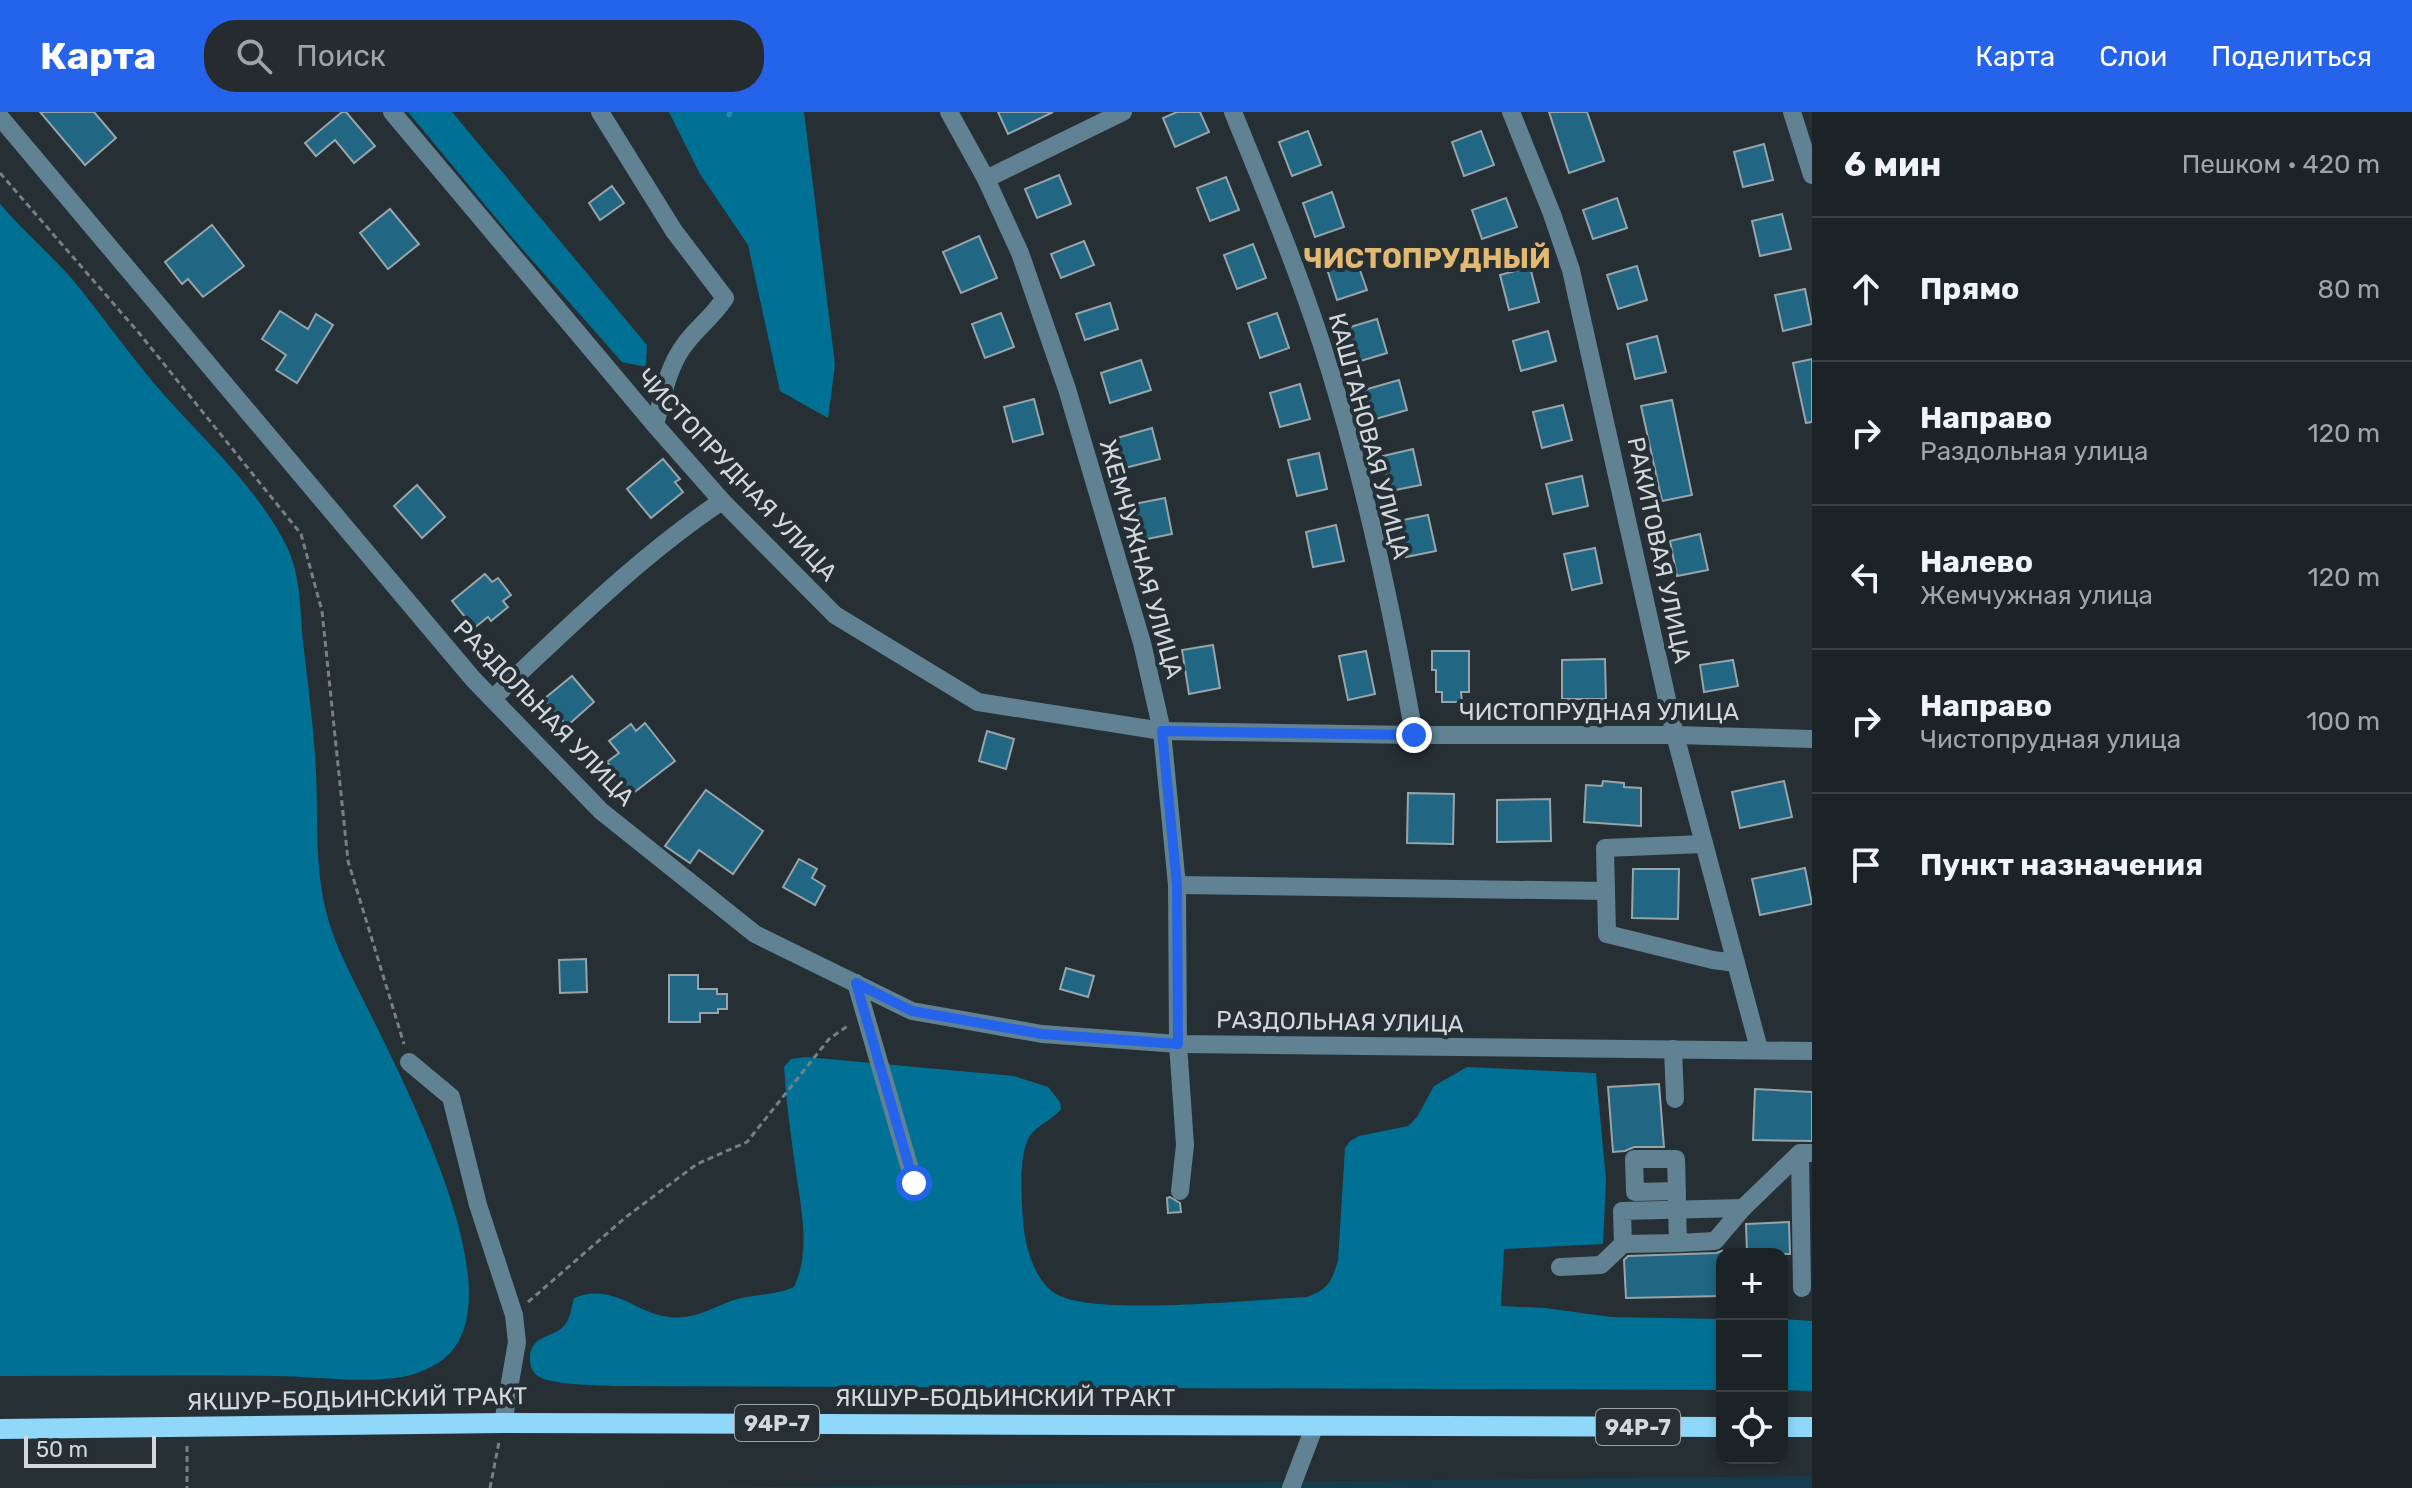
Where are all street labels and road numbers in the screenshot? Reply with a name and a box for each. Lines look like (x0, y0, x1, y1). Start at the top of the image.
street label: КАШТАНОВАЯ УЛИЦА (1323, 310, 1415, 562)
street label: ЧИСТОПРУДНАЯ УЛИЦА (631, 363, 843, 587)
street label: РАКИТОВАЯ УЛИЦА (1621, 434, 1697, 666)
street label: ЖЕМЧУЖНАЯ УЛИЦА (1093, 436, 1189, 682)
street label: РАЗДОЛЬНАЯ УЛИЦА (448, 614, 640, 812)
street label: ЧИСТОПРУДНАЯ УЛИЦА (1459, 698, 1739, 726)
street label: РАЗДОЛЬНАЯ УЛИЦА (1216, 1006, 1464, 1038)
street label: ЯКШУР-БОДЬИНСКИЙ ТРАКТ (186, 1382, 528, 1416)
street label: ЯКШУР-БОДЬИНСКИЙ ТРАКТ (835, 1384, 1175, 1412)
road number: 94Р-7 (735, 1405, 819, 1441)
road number: 94Р-7 (1596, 1409, 1680, 1445)

